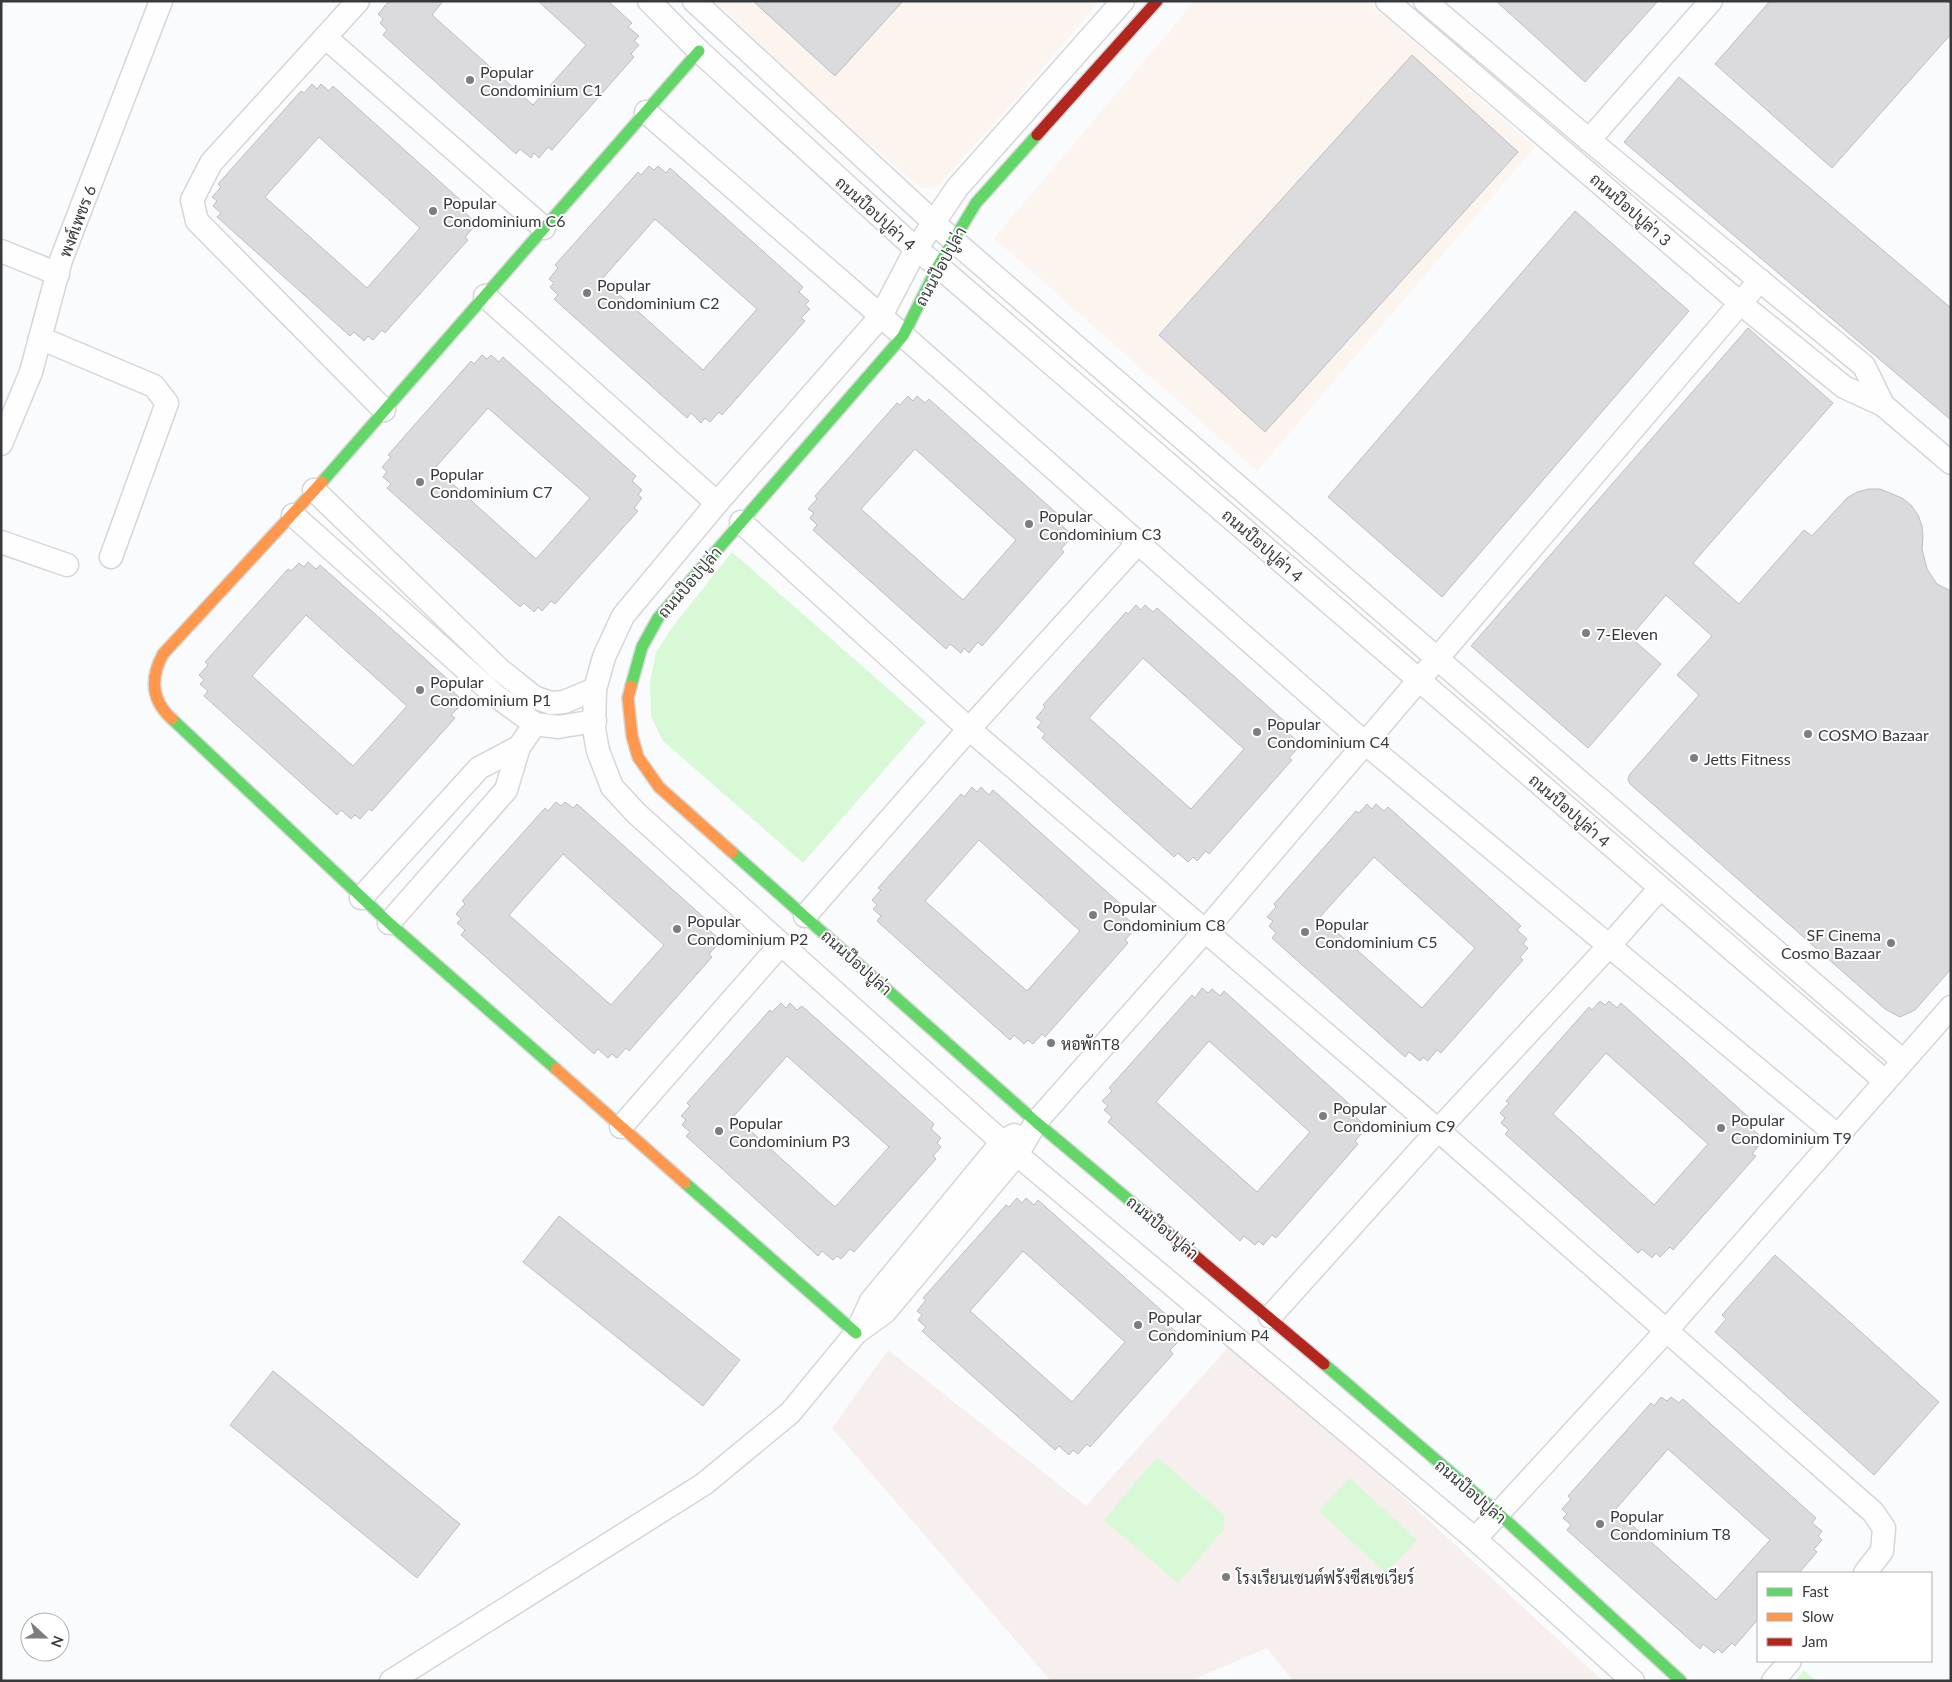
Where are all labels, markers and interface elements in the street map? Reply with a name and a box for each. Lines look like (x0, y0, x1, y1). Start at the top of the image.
place label: Popular Condominium C1 (480, 62, 602, 99)
marker: Popular Condominium C1 (464, 74, 476, 86)
street label: ถนนป๊อปปูล่า 3 (1585, 169, 1675, 252)
street label: ถนนป๊อปปูล่า 4 (830, 172, 920, 256)
street label: พงศ์เพชร 6 (53, 182, 99, 260)
place label: Popular Condominium C6 (443, 193, 565, 230)
marker: Popular Condominium C6 (427, 205, 439, 217)
street label: ถนนป๊อปปูล่า (910, 223, 972, 310)
place label: Popular Condominium C2 (597, 275, 719, 312)
marker: Popular Condominium C2 (581, 287, 593, 299)
place label: Popular Condominium C7 (430, 464, 552, 501)
marker: Popular Condominium C7 (414, 476, 426, 488)
street label: ถนนป๊อปปูล่า 4 (1217, 505, 1307, 588)
place label: Popular Condominium C3 (1039, 506, 1161, 543)
marker: Popular Condominium C3 (1023, 518, 1035, 530)
street label: ถนนป๊อปปูล่า (653, 543, 727, 623)
place label: 7-Eleven (1596, 624, 1658, 643)
marker: 7-Eleven (1580, 627, 1592, 639)
place label: Popular Condominium P1 (430, 672, 551, 709)
marker: Popular Condominium P1 (414, 684, 426, 696)
place label: Popular Condominium C4 (1267, 714, 1389, 751)
place label: COSMO Bazaar (1818, 725, 1929, 744)
marker: Popular Condominium C4 (1251, 726, 1263, 738)
marker: COSMO Bazaar (1802, 728, 1814, 740)
place label: Jetts Fitness (1704, 749, 1791, 768)
marker: Jetts Fitness (1688, 752, 1700, 764)
street label: ถนนป๊อปปูล่า 4 (1524, 770, 1614, 853)
place label: Popular Condominium C8 (1103, 897, 1225, 934)
marker: Popular Condominium C8 (1087, 909, 1099, 921)
place label: Popular Condominium P2 (687, 911, 808, 948)
place label: Popular Condominium C5 (1315, 914, 1437, 951)
marker: Popular Condominium P2 (671, 923, 683, 935)
place label: SF Cinema Cosmo Bazaar (1781, 925, 1881, 962)
street label: ถนนป๊อปปูล่า (816, 926, 896, 1001)
marker: Popular Condominium C5 (1299, 926, 1311, 938)
marker: SF Cinema Cosmo Bazaar (1885, 937, 1897, 949)
place label: หอพักT8 (1061, 1034, 1120, 1053)
marker: หอพักT8 (1045, 1037, 1057, 1049)
place label: Popular Condominium C9 (1333, 1098, 1455, 1135)
marker: Popular Condominium C9 (1317, 1110, 1329, 1122)
place label: Popular Condominium T9 (1731, 1110, 1852, 1147)
place label: Popular Condominium P3 (729, 1113, 850, 1150)
marker: Popular Condominium T9 (1715, 1122, 1727, 1134)
marker: Popular Condominium P3 (713, 1125, 725, 1137)
street label: ถนนป๊อปปูล่า (1121, 1192, 1203, 1265)
place label: Popular Condominium P4 (1148, 1307, 1269, 1344)
marker: Popular Condominium P4 (1132, 1319, 1144, 1331)
street label: ถนนป๊อปปูล่า (1430, 1455, 1510, 1529)
place label: Popular Condominium T8 (1610, 1506, 1731, 1543)
marker: Popular Condominium T8 (1594, 1518, 1606, 1530)
place label: โรงเรียนเซนต์ฟรังซีสเซเวียร์ (1235, 1566, 1415, 1587)
marker: โรงเรียนเซนต์ฟรังซีสเซเวียร์ (1220, 1571, 1232, 1583)
legend (1757, 1572, 1932, 1662)
text: Fast (1802, 1582, 1829, 1600)
text: Slow (1802, 1607, 1834, 1625)
north arrow (20, 1612, 70, 1662)
text: Jam (1802, 1632, 1828, 1650)
text: N (48, 1634, 67, 1650)

